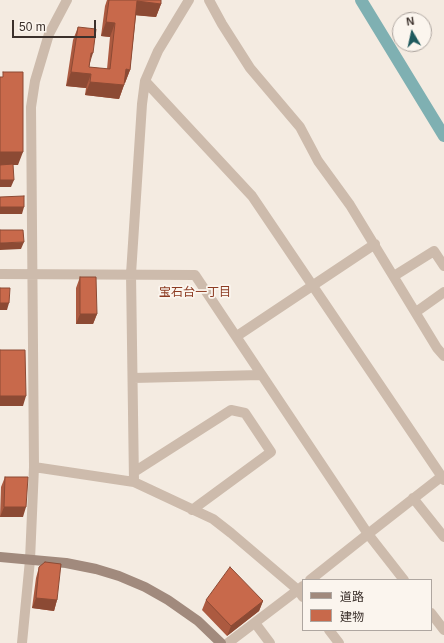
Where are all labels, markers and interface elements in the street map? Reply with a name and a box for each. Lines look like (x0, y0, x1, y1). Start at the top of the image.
scale bar (14, 12, 98, 38)
north arrow (392, 12, 432, 52)
text: N (405, 15, 415, 28)
text: 50 m (19, 20, 46, 34)
district label: 宝石台一丁目 (159, 286, 231, 300)
legend (302, 579, 432, 631)
text: 道路 (340, 590, 364, 604)
text: 建物 (340, 610, 364, 624)

